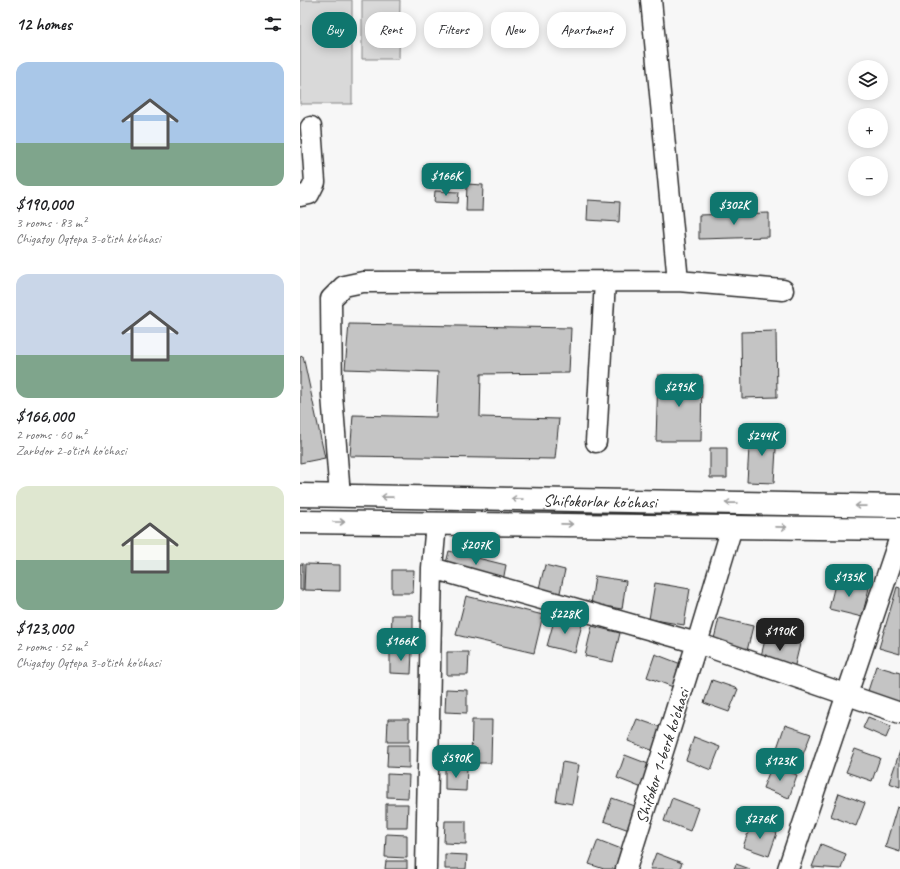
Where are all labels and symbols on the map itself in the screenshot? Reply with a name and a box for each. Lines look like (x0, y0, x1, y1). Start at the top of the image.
pin: $166K (418, 163, 474, 197)
pin: $302K (706, 192, 762, 226)
pin: $295K (651, 374, 707, 408)
pin: $244K (734, 423, 790, 457)
street label: Shifokorlar ko'chasi (543, 490, 659, 513)
one-way arrow (381, 493, 394, 501)
one-way arrow (511, 495, 524, 503)
one-way arrow (725, 499, 738, 507)
one-way arrow (855, 502, 868, 509)
one-way arrow (332, 518, 345, 526)
one-way arrow (560, 521, 573, 528)
one-way arrow (774, 523, 787, 531)
pin: $207K (448, 532, 504, 566)
pin: $135K (821, 564, 877, 598)
pin: $228K (537, 601, 593, 635)
pin: $190K (752, 618, 808, 652)
pin: $166K (373, 628, 429, 662)
street label: Shifokor 1-berk ko'chasi (631, 685, 695, 826)
pin: $590K (428, 745, 484, 779)
pin: $123K (752, 748, 808, 782)
pin: $276K (732, 806, 788, 840)

